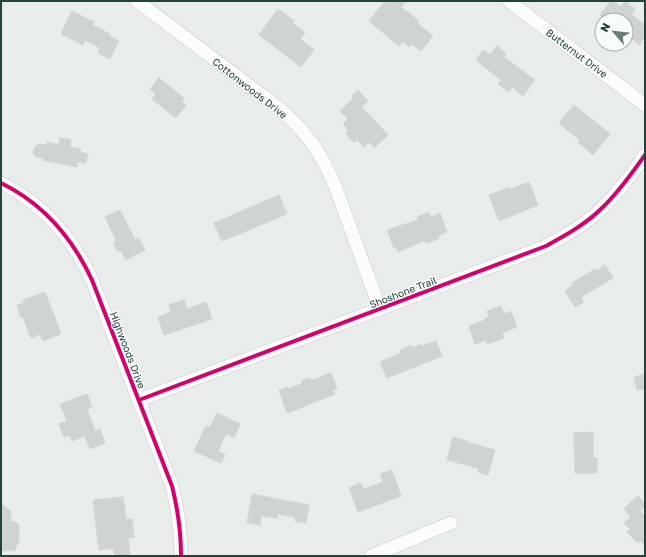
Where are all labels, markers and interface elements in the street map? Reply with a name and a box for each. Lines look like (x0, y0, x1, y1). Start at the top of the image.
north arrow (594, 12, 634, 52)
text: N (597, 20, 612, 34)
street label: Butternut Drive (544, 26, 610, 80)
street label: Cottonwoods Drive (210, 55, 290, 121)
street label: Shoshone Trail (368, 274, 438, 310)
street label: Highwoods Drive (108, 310, 148, 390)

